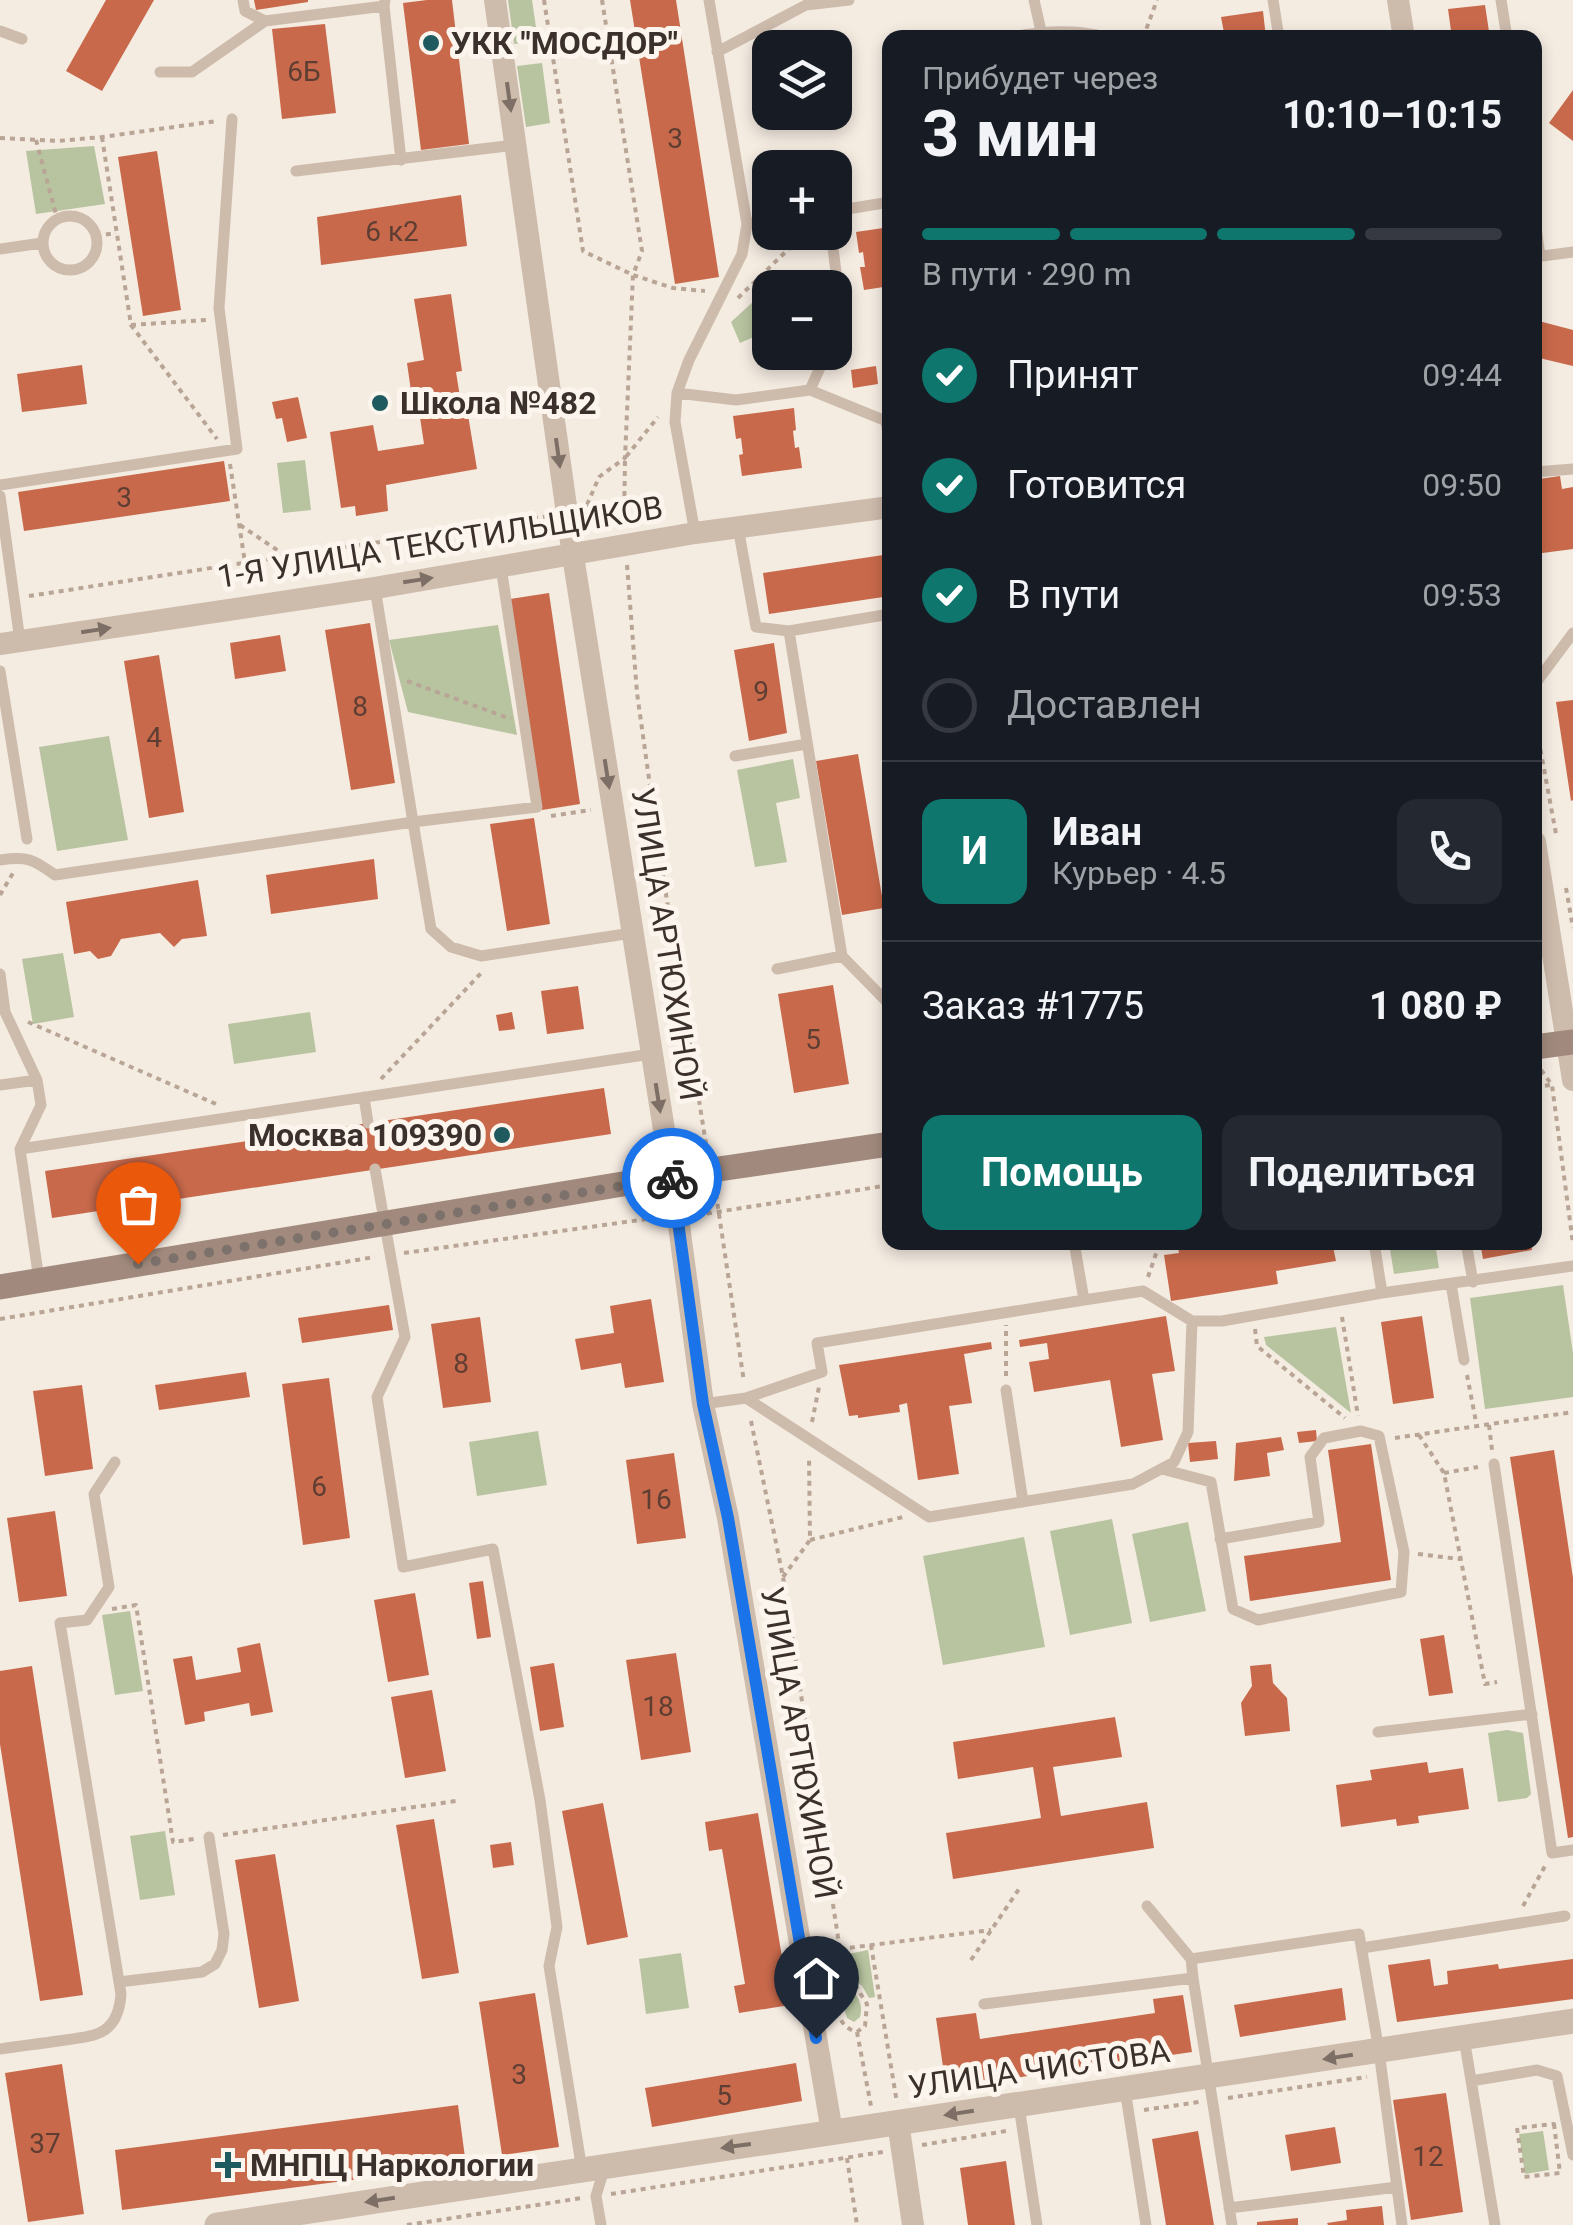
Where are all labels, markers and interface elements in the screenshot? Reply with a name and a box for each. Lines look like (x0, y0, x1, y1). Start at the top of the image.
place label: УКК "МОСДОР" (451, 24, 678, 62)
map controls (752, 30, 852, 370)
button: layers (752, 30, 852, 130)
marker: УКК "МОСДОР" (420, 32, 442, 54)
house number: 6Б (287, 55, 321, 88)
text: Прибудет через (922, 59, 1158, 97)
one-way arrow (501, 81, 517, 113)
text: 10:10–10:15 (1282, 93, 1502, 137)
text: 3 мин (922, 96, 1098, 172)
house number: 3 (667, 122, 683, 155)
button: + (752, 150, 852, 250)
house number: 6 к2 (365, 215, 419, 248)
text: В пути · 290 m (922, 255, 1132, 293)
button: − (752, 270, 852, 370)
icon: check (922, 348, 977, 403)
text: Принят (1007, 353, 1138, 397)
text: 09:44 (1422, 356, 1502, 394)
place label: Школа №482 (400, 384, 597, 422)
marker: Школа №482 (369, 392, 391, 414)
one-way arrow (551, 438, 567, 469)
icon: check (922, 458, 977, 513)
text: Готовится (1007, 463, 1186, 507)
text: 09:50 (1422, 466, 1502, 504)
house number: 3 (116, 481, 132, 514)
street label: 1-Я УЛИЦА ТЕКСТИЛЬЩИКОВ (215, 488, 665, 596)
icon: check (922, 568, 977, 623)
one-way arrow (402, 572, 434, 588)
text: В пути (1007, 573, 1120, 617)
text: 09:53 (1422, 576, 1502, 614)
one-way arrow (81, 621, 113, 637)
house number: 9 (753, 675, 769, 708)
text: Доставлен (1007, 683, 1202, 727)
house number: 8 (352, 690, 368, 723)
house number: 4 (146, 721, 162, 754)
one-way arrow (600, 759, 615, 791)
street label: УЛИЦА АРТЮХИНОЙ (624, 785, 710, 1103)
button: phone (1397, 799, 1502, 904)
text: Иван (1052, 810, 1142, 854)
text: И (961, 829, 988, 873)
text: Курьер · 4.5 (1052, 854, 1226, 892)
text: Заказ #1775 (922, 984, 1144, 1028)
text: 1 080 ₽ (1369, 984, 1502, 1028)
house number: 5 (805, 1023, 821, 1056)
one-way arrow (651, 1083, 667, 1115)
button: Помощь (922, 1115, 1202, 1230)
button: Поделиться (1222, 1115, 1502, 1230)
place label: Москва 109390 (248, 1116, 482, 1154)
marker: Москва 109390 (491, 1124, 513, 1146)
courier (622, 1128, 722, 1228)
icon: bike (645, 1151, 700, 1206)
pin (96, 1162, 181, 1265)
icon: bag (111, 1177, 166, 1232)
house number: 8 (453, 1347, 469, 1380)
house number: 6 (311, 1470, 327, 1503)
house number: 16 (640, 1483, 672, 1516)
street label: УЛИЦА АРТЮХИНОЙ (753, 1584, 845, 1902)
house number: 18 (642, 1690, 674, 1723)
pin (774, 1936, 859, 2039)
icon: home (789, 1951, 844, 2006)
street label: УЛИЦА ЧИСТОВА (906, 2032, 1172, 2106)
one-way arrow (1322, 2050, 1353, 2065)
house number: 3 (511, 2058, 527, 2091)
house number: 5 (716, 2079, 732, 2112)
one-way arrow (942, 2106, 974, 2121)
house number: 37 (29, 2127, 61, 2160)
one-way arrow (719, 2139, 751, 2155)
house number: 12 (1412, 2140, 1444, 2173)
place label: МНПЦ Наркологии (250, 2146, 534, 2184)
marker: МНПЦ Наркологии (215, 2152, 241, 2178)
one-way arrow (363, 2193, 395, 2209)

